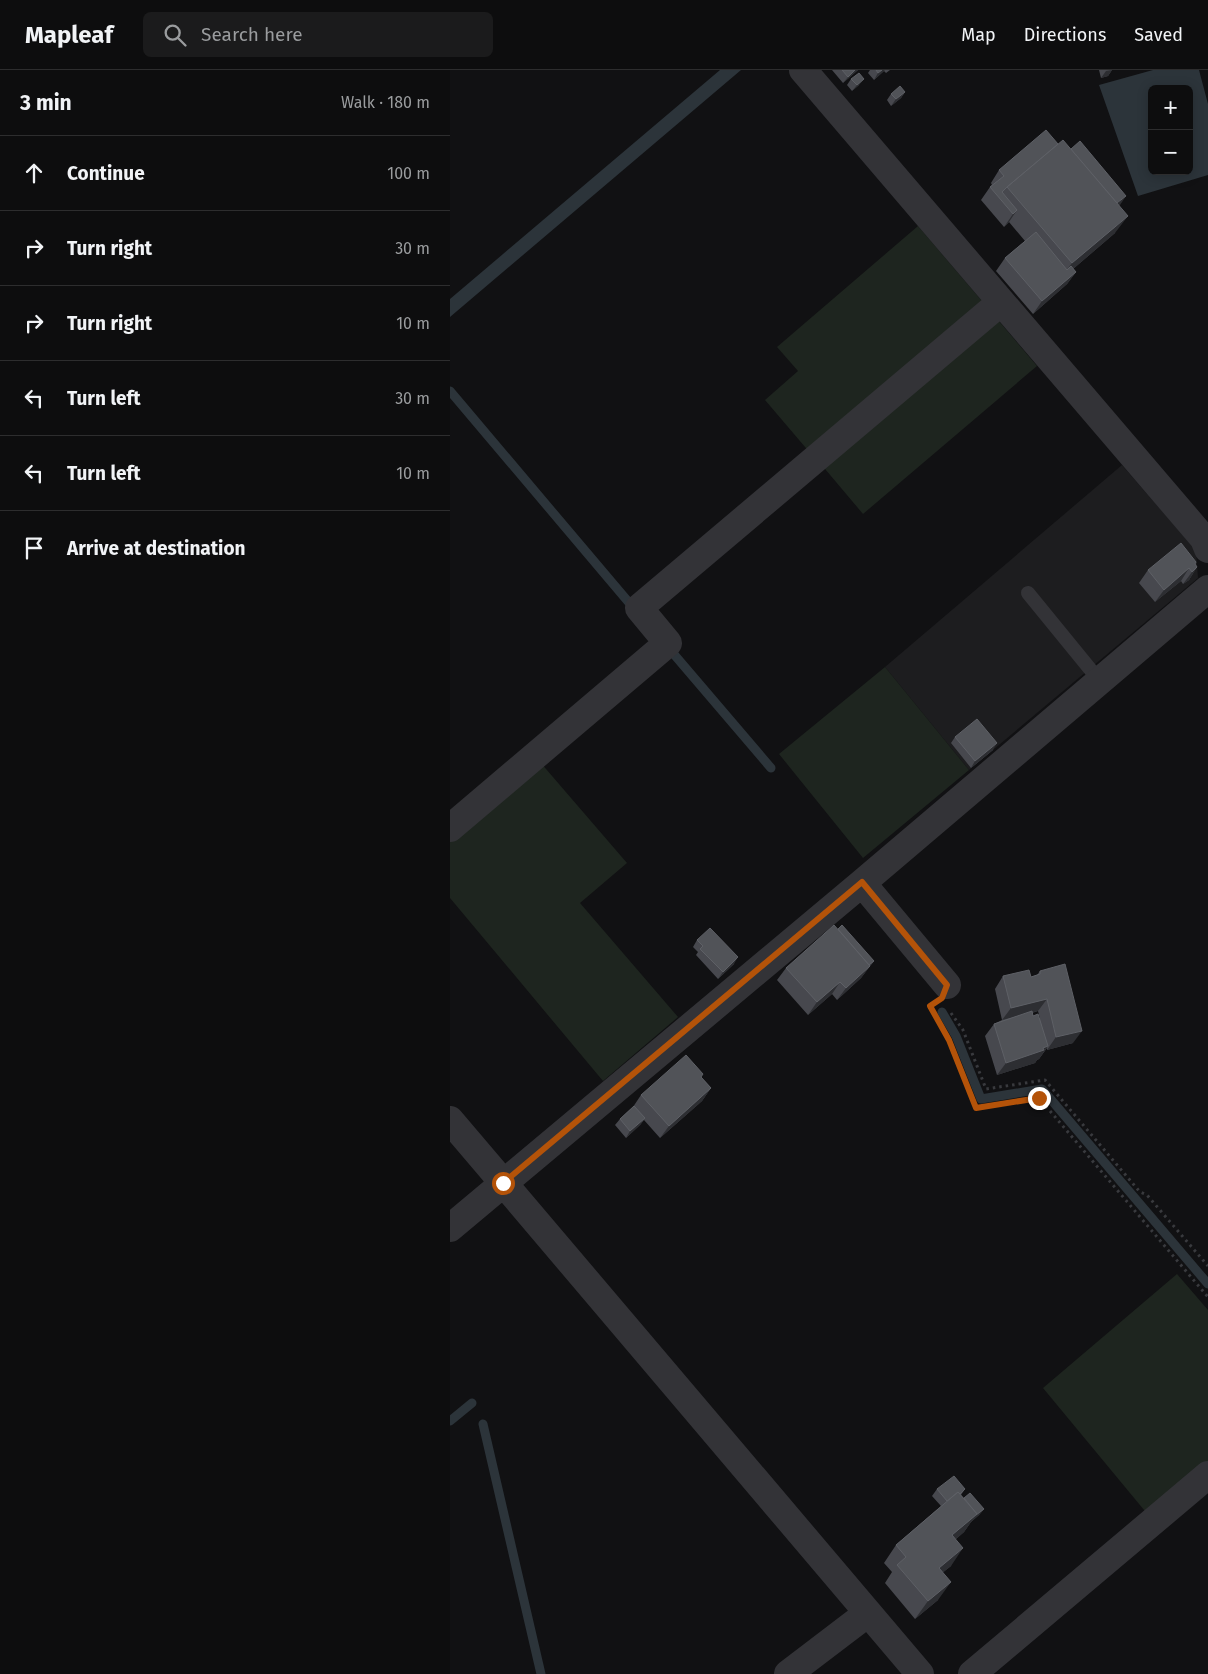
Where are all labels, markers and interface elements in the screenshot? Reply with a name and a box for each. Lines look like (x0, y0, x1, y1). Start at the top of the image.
search box (143, 12, 493, 57)
text: Mapleaf (25, 21, 113, 49)
icon: search (161, 21, 189, 49)
text: Search here (201, 23, 303, 46)
text: Map (961, 24, 996, 46)
text: Directions (1024, 24, 1106, 46)
text: Saved (1134, 24, 1183, 46)
map controls (1148, 85, 1193, 175)
button: + (1148, 85, 1193, 130)
text: 3 min (20, 90, 72, 116)
text: Walk · 180 m (341, 93, 430, 112)
button: − (1148, 130, 1193, 175)
icon: ahead (20, 159, 48, 187)
text: Continue (67, 162, 145, 185)
text: 100 m (387, 164, 430, 183)
icon: right (20, 234, 48, 262)
text: Turn right (67, 237, 152, 260)
text: 30 m (395, 239, 430, 258)
icon: right (20, 309, 48, 337)
text: Turn right (67, 312, 152, 335)
text: 10 m (396, 314, 430, 333)
icon: left (20, 384, 48, 412)
text: Turn left (67, 387, 141, 410)
text: 30 m (395, 389, 430, 408)
icon: left (20, 459, 48, 487)
text: Turn left (67, 462, 141, 485)
text: 10 m (396, 464, 430, 483)
icon: arrive (20, 534, 48, 562)
text: Arrive at destination (67, 537, 246, 560)
route end (1028, 1087, 1051, 1110)
route start (492, 1172, 515, 1195)

